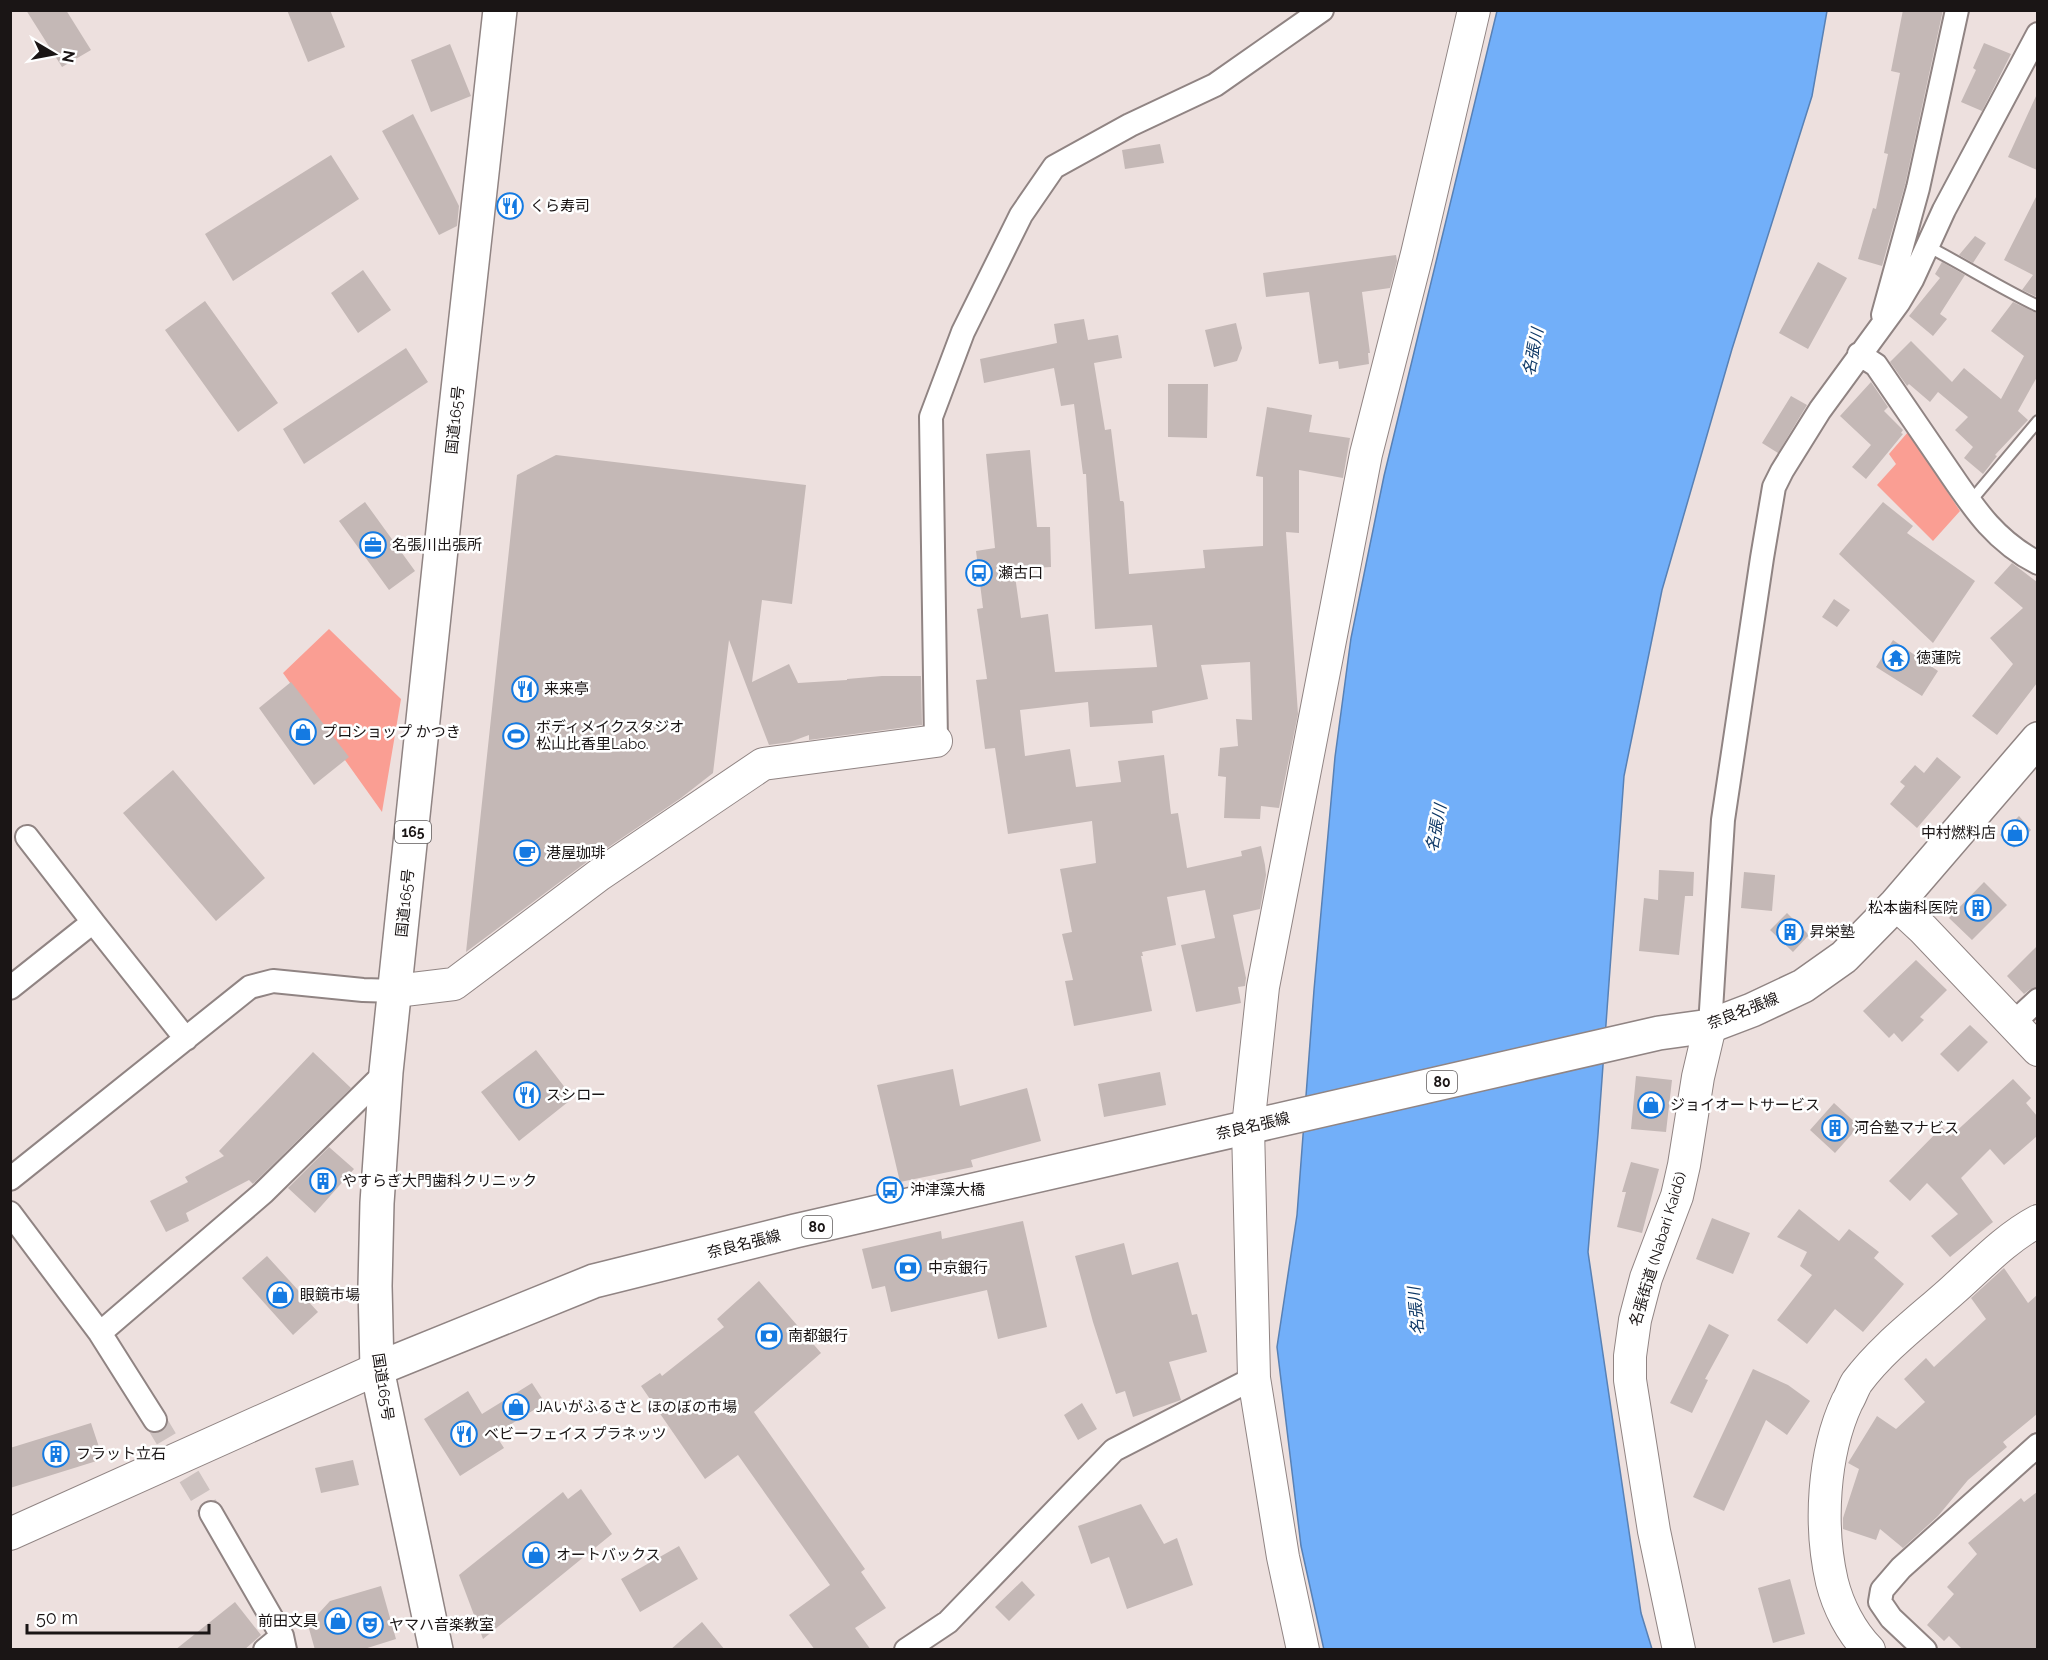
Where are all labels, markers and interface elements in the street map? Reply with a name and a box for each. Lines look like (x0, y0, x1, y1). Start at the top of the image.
north arrow (24, 24, 84, 84)
text: N (58, 49, 79, 64)
restaurant icon: くら寿司 (495, 191, 525, 221)
place label: くら寿司 (530, 197, 590, 215)
water label: 名張川 (1519, 325, 1547, 377)
street label: 国道165号 (442, 385, 468, 455)
office icon: 名張川出張所 (358, 530, 388, 560)
place label: 名張川出張所 (392, 536, 482, 554)
bus stop icon: 瀬古口 (964, 558, 994, 588)
place label: 瀬古口 (998, 564, 1043, 582)
temple icon: 徳蓮院 (1881, 643, 1911, 673)
place label: 徳蓮院 (1916, 649, 1961, 667)
restaurant icon: 来来亭 (510, 674, 540, 704)
place label: 来来亭 (544, 680, 589, 698)
shop icon: プロショップ かつき (288, 717, 318, 747)
place label: ボディメイクスタジオ 松山比香里Labo. (536, 718, 684, 753)
sports icon: ボディメイクスタジオ 松山比香里Labo. (501, 721, 531, 751)
place label: プロショップ かつき (322, 723, 461, 741)
water label: 名張川 (1422, 801, 1450, 853)
shop icon: 中村燃料店 (2000, 818, 2030, 848)
road number: 165 (395, 821, 431, 843)
place label: 中村燃料店 (1921, 824, 1996, 842)
cafe icon: 港屋珈琲 (512, 838, 542, 868)
place label: 港屋珈琲 (546, 844, 606, 862)
street label: 国道165号 (392, 868, 418, 938)
building icon: 松本歯科医院 (1963, 893, 1993, 923)
place label: 松本歯科医院 (1868, 899, 1958, 917)
building icon: 昇栄塾 (1775, 917, 1805, 947)
place label: 昇栄塾 (1810, 923, 1855, 941)
street label: 奈良名張線 (1705, 989, 1781, 1033)
road number: 80 (1427, 1071, 1457, 1093)
restaurant icon: スシロー (512, 1080, 542, 1110)
place label: スシロー (546, 1086, 606, 1104)
shop icon: ジョイオートサービス (1636, 1090, 1666, 1120)
place label: ジョイオートサービス (1670, 1096, 1820, 1114)
street label: 奈良名張線 (1214, 1109, 1292, 1143)
building icon: 河合塾マナビス (1820, 1113, 1850, 1143)
place label: 河合塾マナビス (1854, 1119, 1959, 1137)
building icon: やすらぎ大門歯科クリニック (308, 1166, 338, 1196)
street label: 名張街道 (Nabari Kaidō) (1626, 1170, 1690, 1328)
place label: やすらぎ大門歯科クリニック (342, 1172, 537, 1190)
bus stop icon: 沖津藻大橋 (875, 1175, 905, 1205)
place label: 沖津藻大橋 (910, 1181, 985, 1199)
road number: 80 (802, 1216, 832, 1238)
street label: 奈良名張線 (705, 1226, 783, 1262)
bank icon: 中京銀行 (893, 1253, 923, 1283)
place label: 中京銀行 (928, 1259, 988, 1277)
shop icon: 眼鏡市場 (265, 1280, 295, 1310)
water label: 名張川 (1404, 1284, 1428, 1336)
place label: 眼鏡市場 (300, 1286, 360, 1304)
bank icon: 南都銀行 (754, 1321, 784, 1351)
place label: 南都銀行 (788, 1327, 848, 1345)
street label: 国道165号 (369, 1352, 397, 1422)
shop icon: JAいがふるさと ほのぼの市場 (501, 1392, 531, 1422)
place label: JAいがふるさと ほのぼの市場 (536, 1398, 737, 1416)
restaurant icon: ベビーフェイス プラネッツ (449, 1419, 479, 1449)
place label: ベビーフェイス プラネッツ (484, 1425, 666, 1443)
building icon: フラット立石 (41, 1439, 71, 1469)
place label: フラット立石 (76, 1445, 166, 1463)
shop icon: オートバックス (521, 1540, 551, 1570)
place label: オートバックス (556, 1546, 661, 1564)
scale bar (27, 1597, 208, 1635)
shop icon: 前田文具 (323, 1606, 353, 1636)
text: 50 m (36, 1607, 78, 1628)
theatre icon: ヤマハ音楽教室 (355, 1610, 385, 1640)
place label: 前田文具 (258, 1612, 318, 1630)
place label: ヤマハ音楽教室 (389, 1616, 494, 1634)

